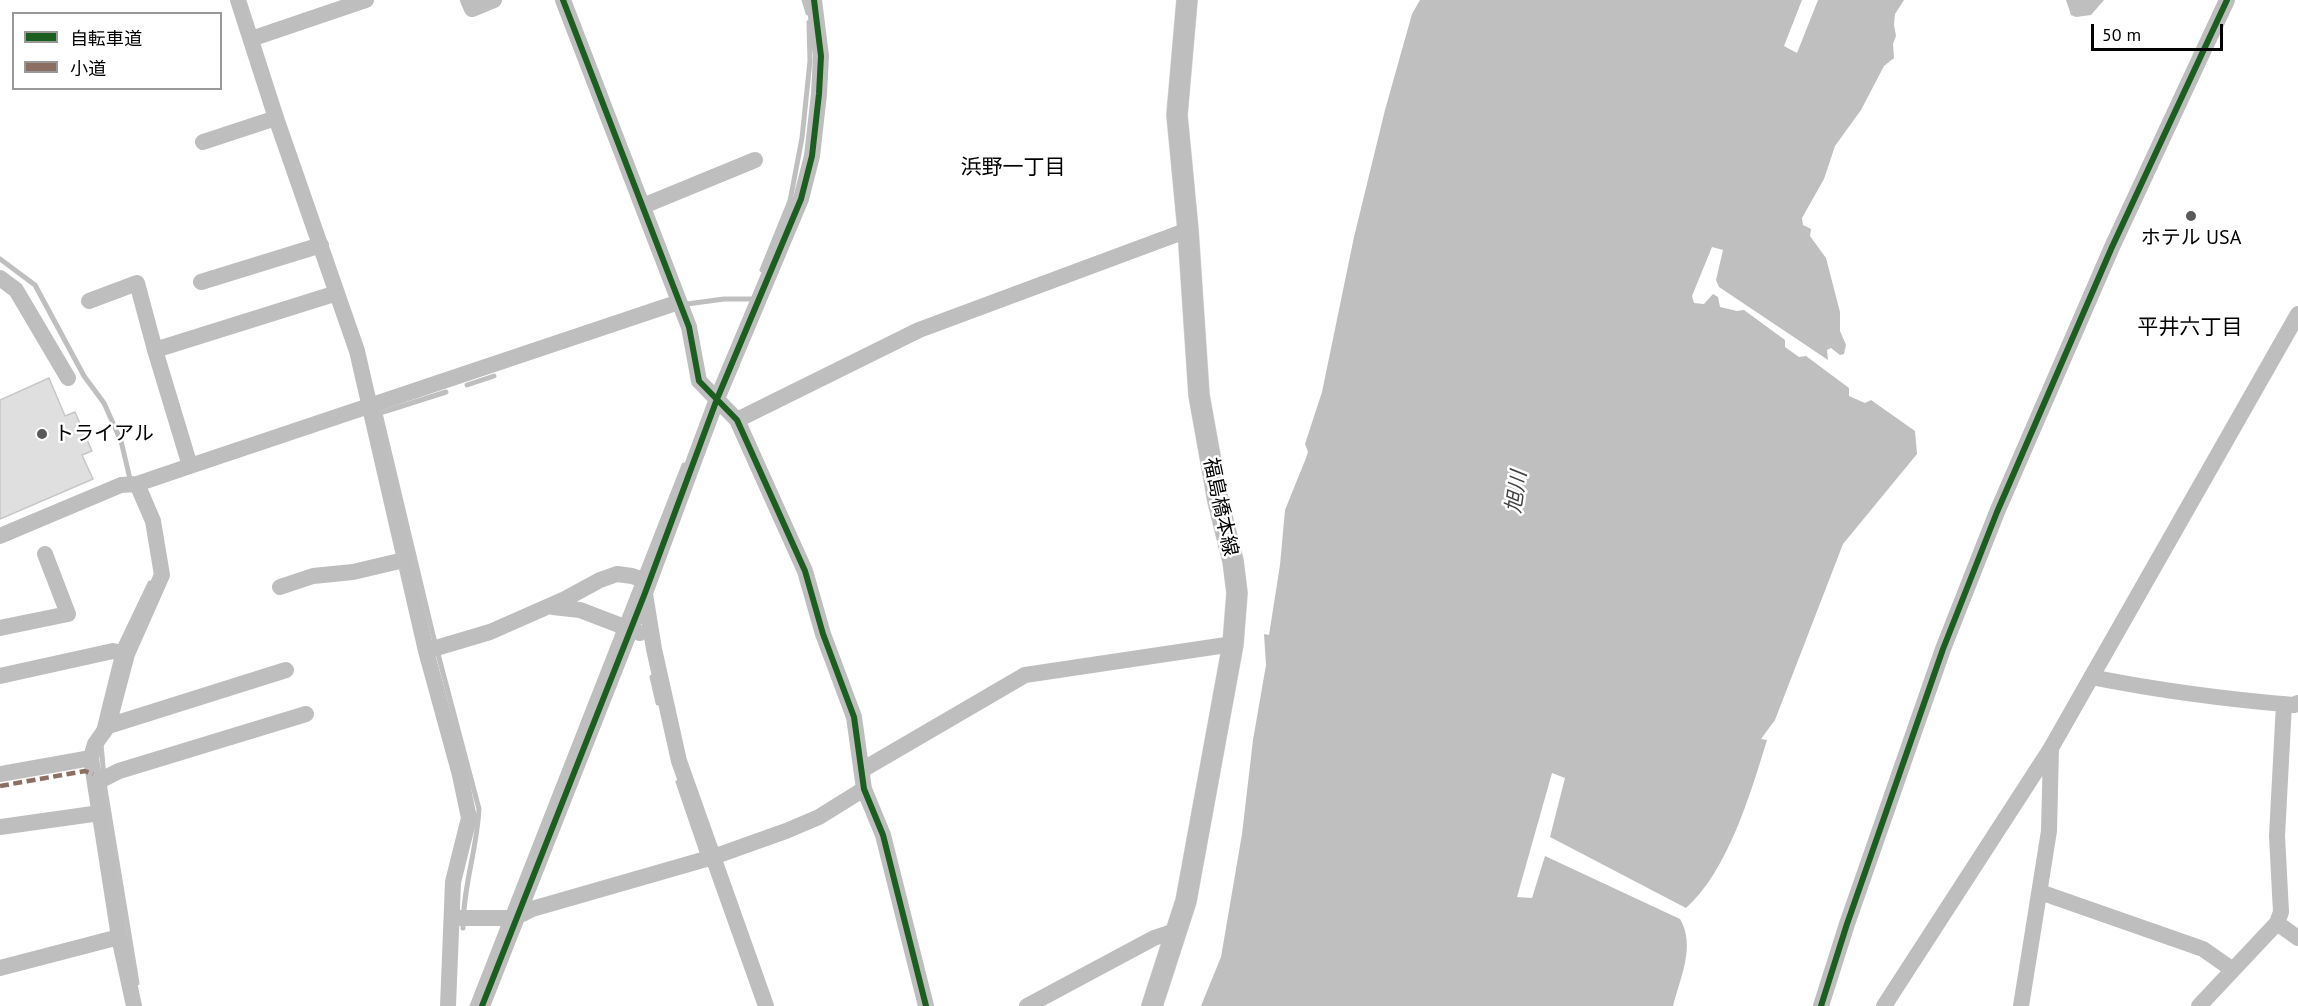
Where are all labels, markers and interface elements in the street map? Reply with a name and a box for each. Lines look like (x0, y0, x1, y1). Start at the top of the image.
legend (12, 12, 222, 90)
scale bar (2094, 12, 2226, 50)
text: 50 m (2102, 23, 2141, 46)
text: 自転車道 (70, 27, 142, 50)
text: 小道 (70, 57, 106, 80)
district label: 浜野一丁目 (961, 155, 1065, 181)
marker: ホテル USA (2184, 209, 2198, 223)
place label: ホテル USA (2141, 226, 2241, 250)
district label: 平井六丁目 (2138, 315, 2242, 341)
place label: トライアル (54, 422, 154, 446)
marker: トライアル (35, 427, 49, 441)
street label: 福島橋本線 (1198, 456, 1242, 558)
water label: 旭川 (1502, 469, 1532, 515)

